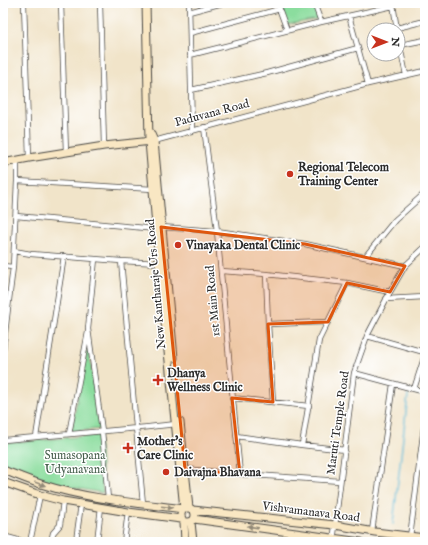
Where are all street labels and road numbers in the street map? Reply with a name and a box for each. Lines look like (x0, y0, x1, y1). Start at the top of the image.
street label: Paduvana Road (173, 96, 251, 130)
street label: New Kantharaje Urs Road (143, 218, 169, 350)
street label: 1st Main Road (202, 264, 224, 337)
street label: Maruti Temple Road (323, 370, 354, 476)
street label: Vishvamanava Road (260, 498, 361, 525)

